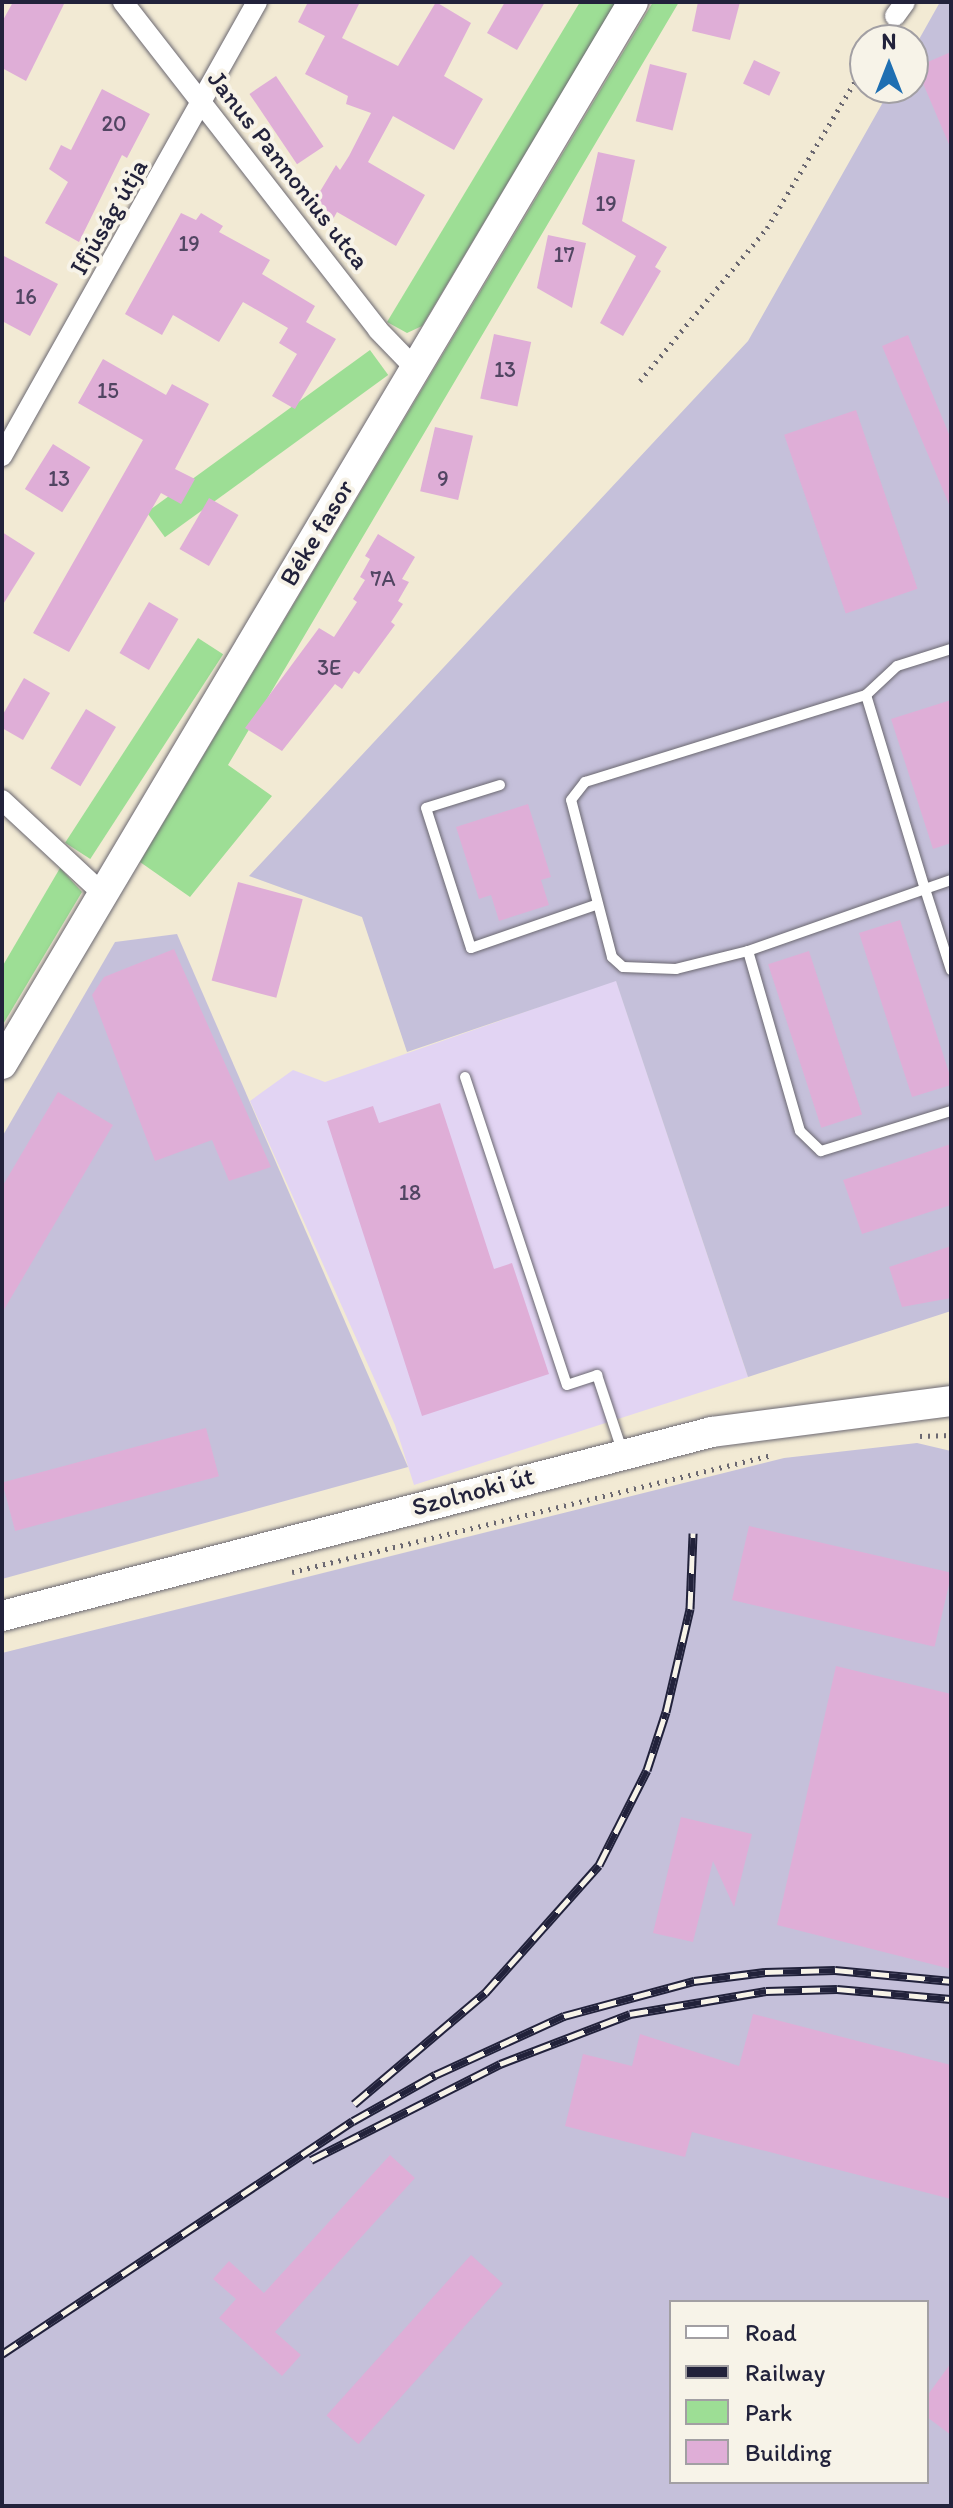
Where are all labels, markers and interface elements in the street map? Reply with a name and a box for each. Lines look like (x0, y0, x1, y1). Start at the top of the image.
north arrow (849, 24, 929, 104)
text: N (882, 28, 896, 55)
street label: Janus Pannonius utca (201, 65, 375, 275)
house number: 20 (101, 111, 127, 137)
street label: Ifjúság útja (63, 153, 155, 281)
house number: 19 (595, 191, 617, 217)
house number: 19 (178, 231, 200, 257)
house number: 17 (553, 242, 575, 268)
house number: 16 (15, 284, 37, 310)
house number: 13 (494, 357, 516, 383)
house number: 15 (97, 378, 119, 404)
house number: 13 (48, 466, 70, 492)
house number: 9 (437, 466, 449, 492)
street label: Béke fasor (273, 474, 361, 592)
house number: 7A (371, 566, 395, 592)
house number: 3E (317, 655, 341, 681)
house number: 18 (399, 1180, 421, 1206)
street label: Szolnoki út (409, 1461, 537, 1523)
legend (669, 2300, 929, 2484)
text: Road (745, 2318, 797, 2347)
text: Railway (745, 2358, 825, 2387)
text: Park (745, 2398, 792, 2427)
text: Building (745, 2438, 832, 2467)

